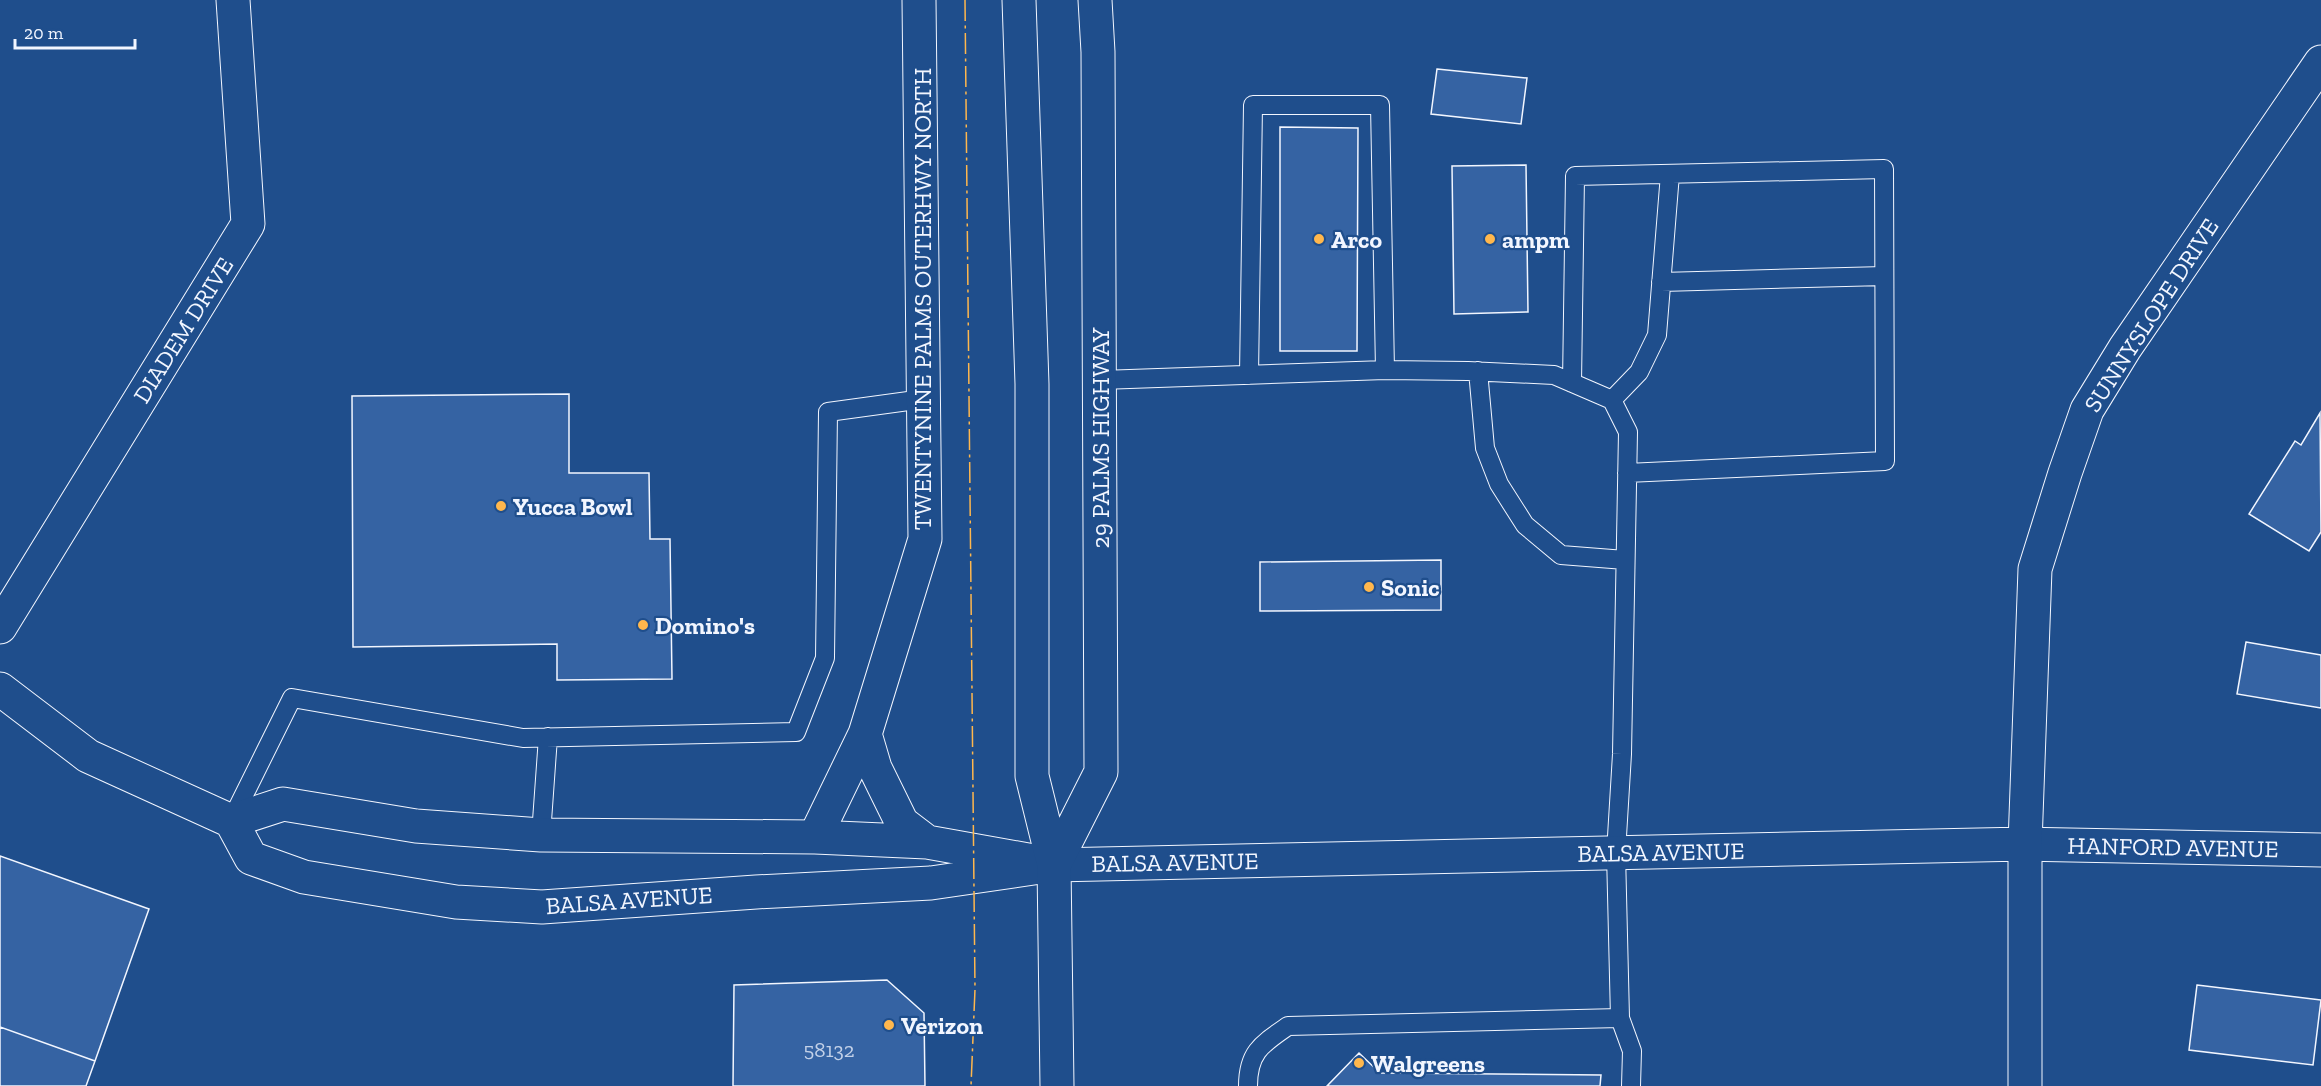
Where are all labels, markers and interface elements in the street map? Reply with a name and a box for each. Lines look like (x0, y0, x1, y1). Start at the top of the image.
scale bar (15, 12, 135, 50)
text: 20 m (24, 22, 64, 44)
street label: TWENTYNINE PALMS OUTERHWY NORTH (908, 68, 937, 530)
street label: SUNNYSLOPE DRIVE (2078, 213, 2224, 417)
place label: Arco (1331, 225, 1382, 254)
place label: ampm (1502, 225, 1570, 254)
marker: Arco (1312, 232, 1326, 246)
marker: ampm (1483, 232, 1497, 246)
street label: DIADEM DRIVE (127, 252, 239, 408)
street label: 29 PALMS HIGHWAY (1086, 327, 1115, 548)
place label: Yucca Bowl (513, 492, 633, 521)
marker: Yucca Bowl (494, 499, 508, 513)
place label: Sonic (1381, 573, 1440, 602)
marker: Sonic (1362, 580, 1376, 594)
place label: Domino's (655, 611, 755, 640)
marker: Domino's (636, 618, 650, 632)
street label: HANFORD AVENUE (2067, 831, 2279, 863)
street label: BALSA AVENUE (1577, 836, 1745, 868)
street label: BALSA AVENUE (1091, 846, 1259, 878)
street label: BALSA AVENUE (545, 880, 713, 920)
place label: Verizon (901, 1011, 983, 1040)
marker: Verizon (882, 1018, 896, 1032)
house number: 58132 (803, 1037, 855, 1062)
place label: Walgreens (1371, 1049, 1485, 1078)
marker: Walgreens (1352, 1056, 1366, 1070)

